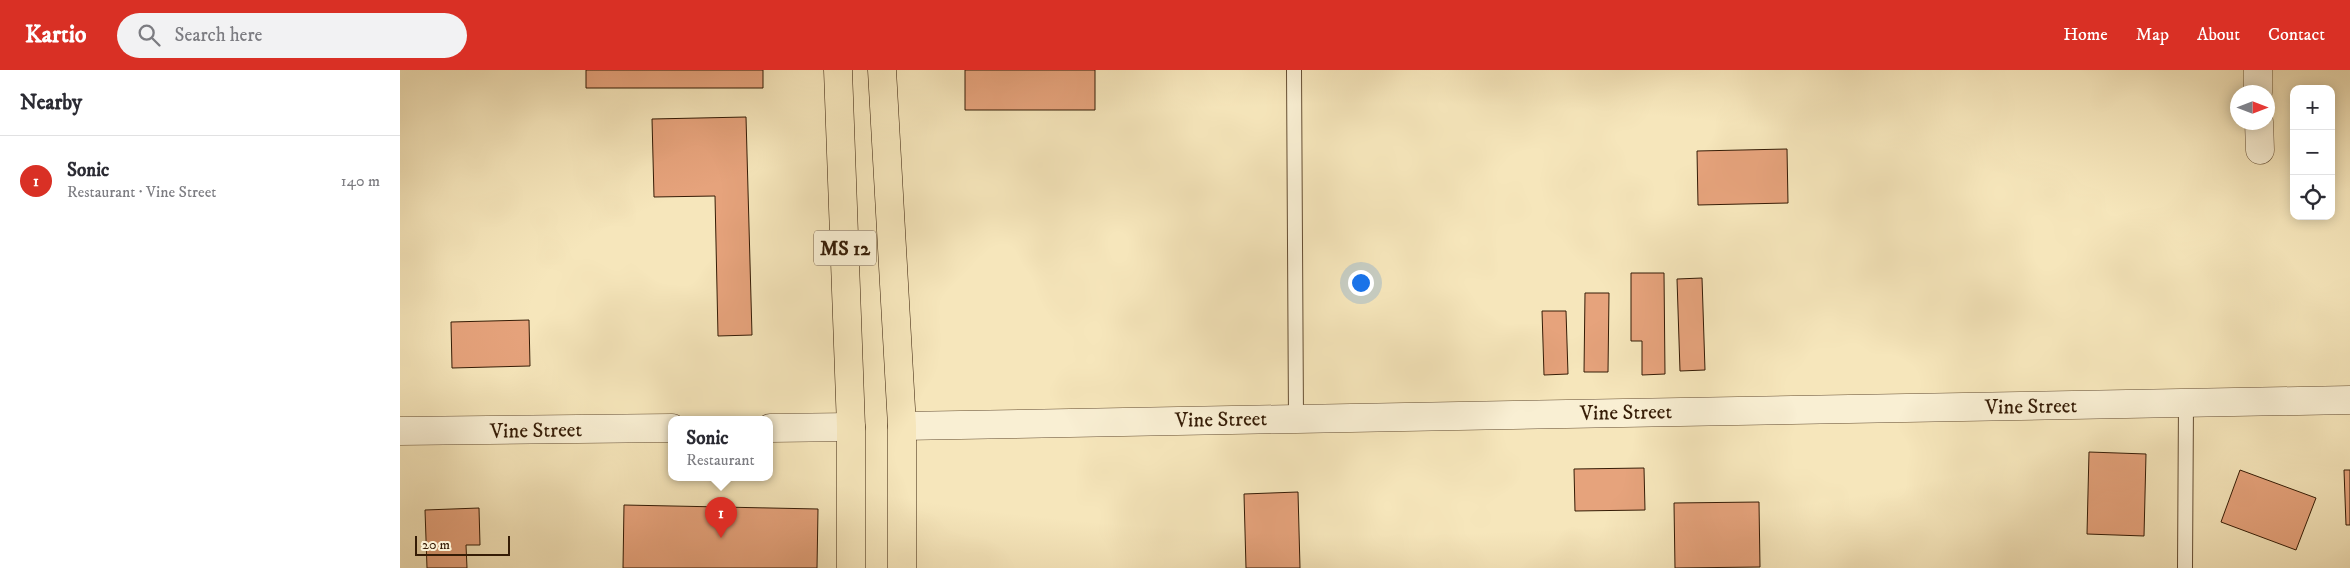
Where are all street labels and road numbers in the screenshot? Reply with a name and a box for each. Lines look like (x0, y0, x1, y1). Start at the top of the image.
road number: MS 12 (814, 230, 876, 266)
street label: Vine Street (1984, 393, 2078, 421)
street label: Vine Street (1579, 399, 1673, 427)
street label: Vine Street (1174, 406, 1268, 434)
street label: Vine Street (489, 417, 583, 445)

